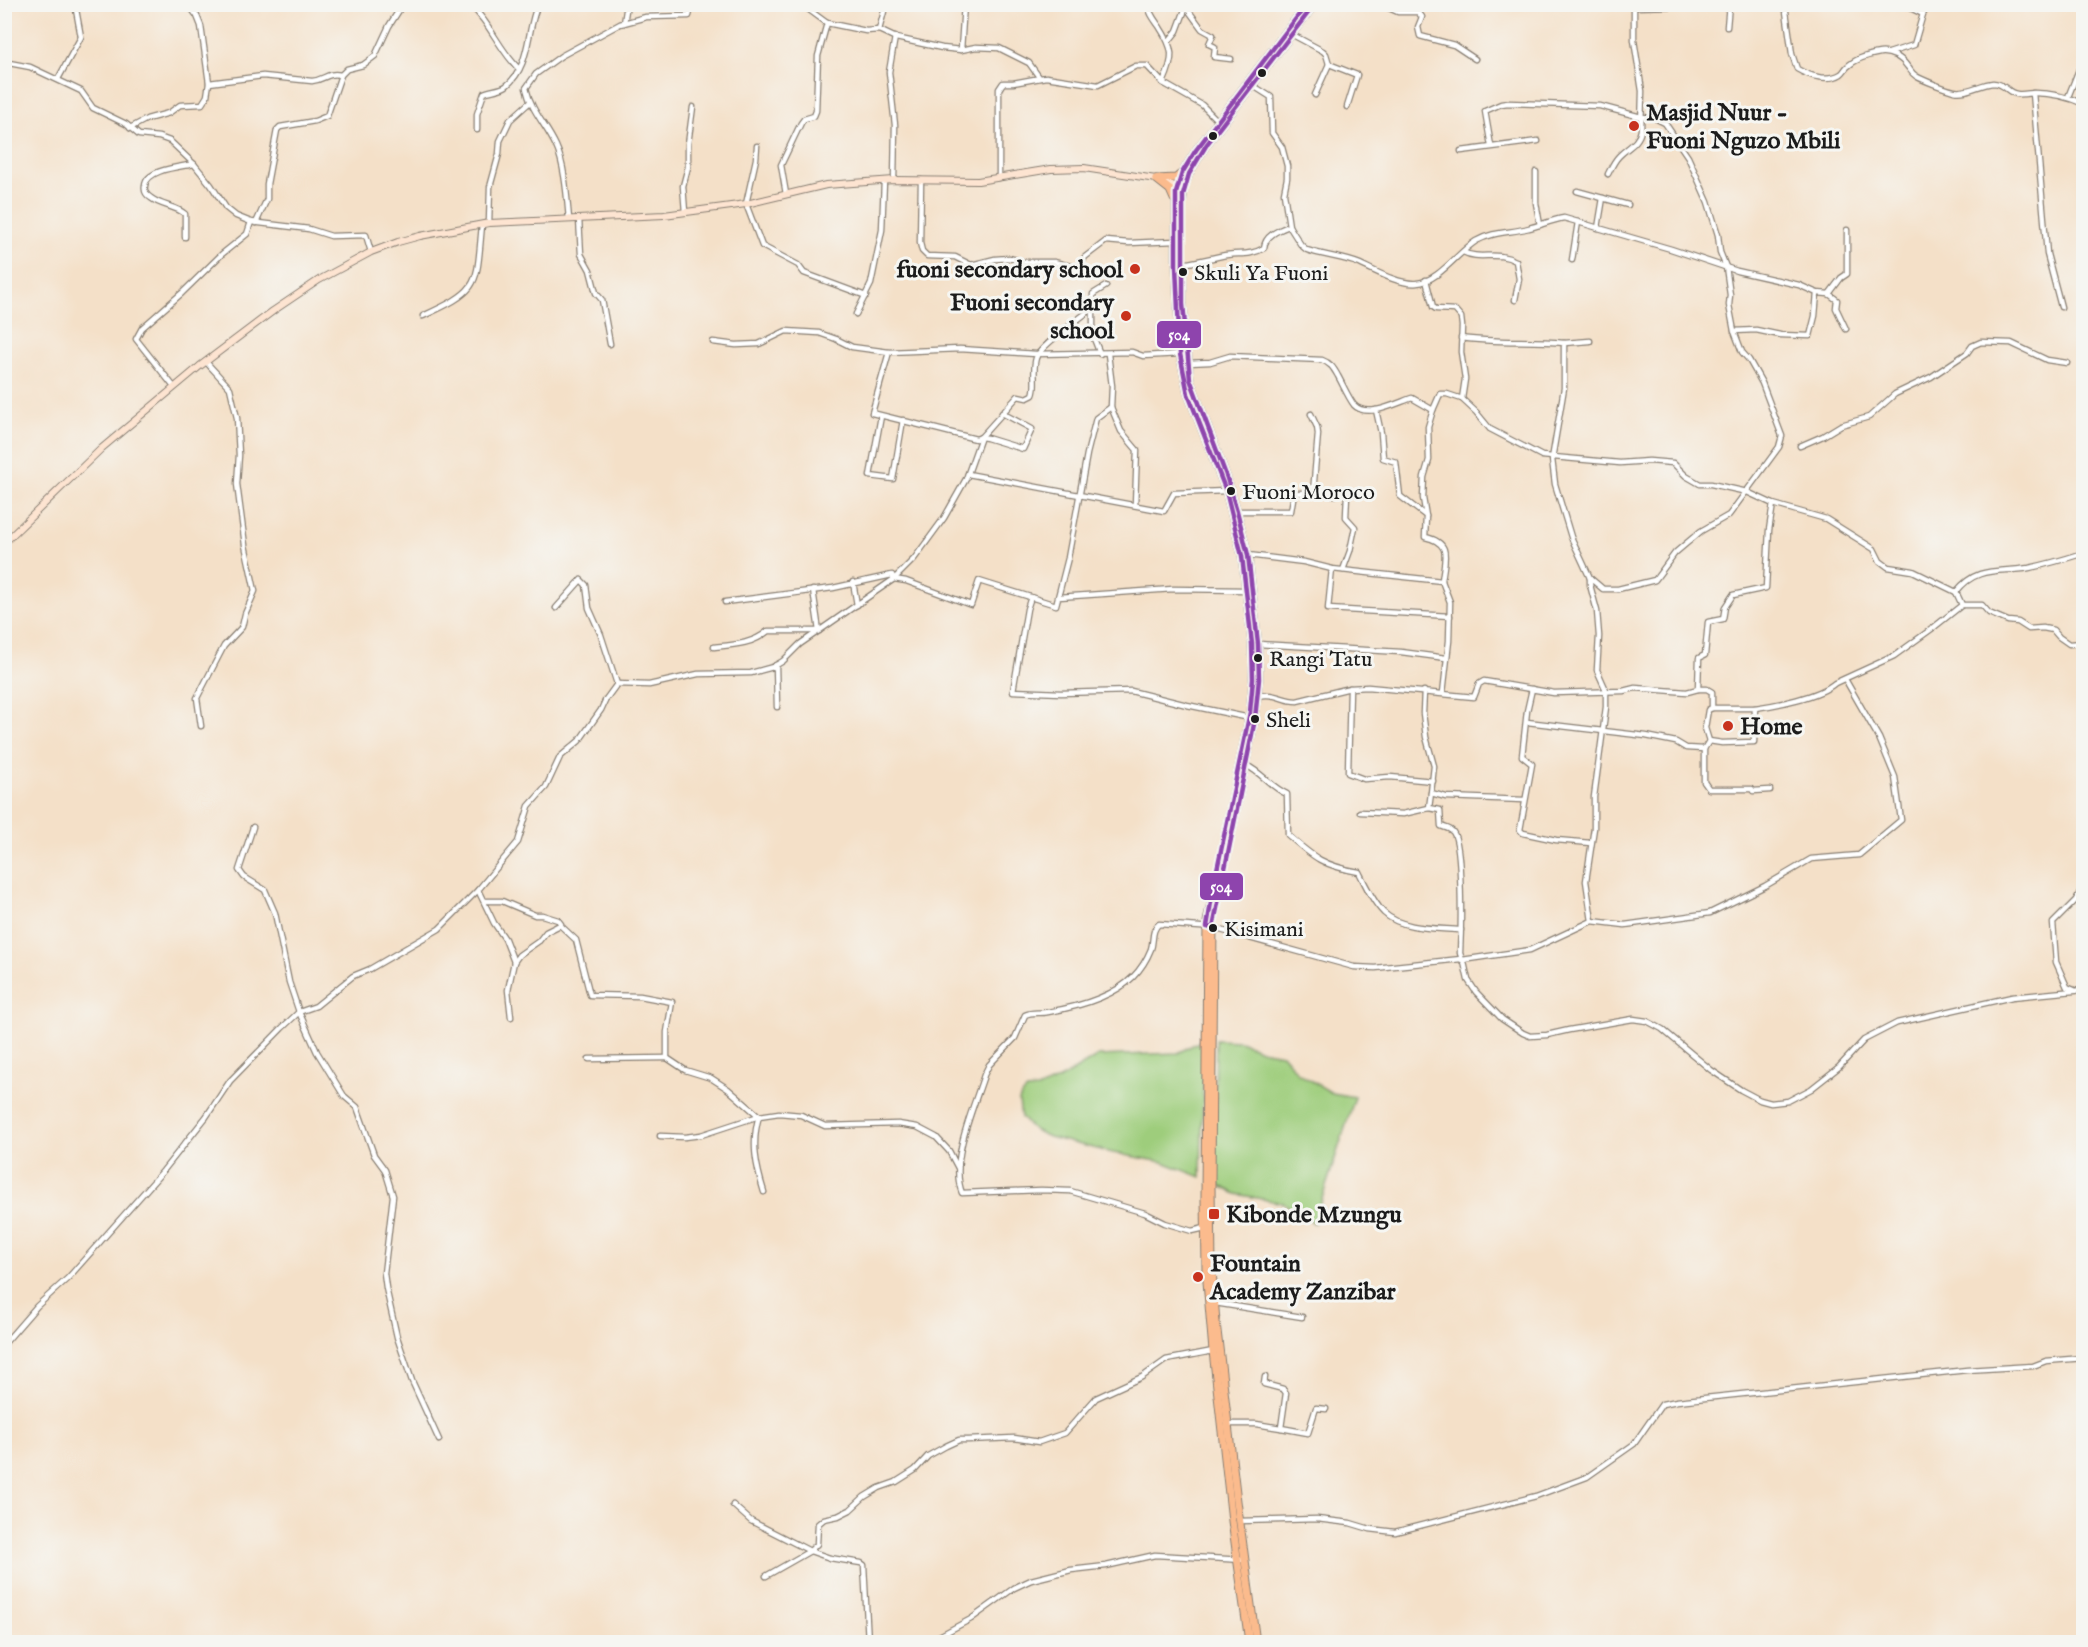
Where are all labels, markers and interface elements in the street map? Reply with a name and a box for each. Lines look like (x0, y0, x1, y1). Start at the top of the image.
unlabelled marker (1256, 67, 1268, 79)
place label: Masjid Nuur - Fuoni Nguzo Mbili (1646, 98, 1841, 157)
marker: Masjid Nuur - Fuoni Nguzo Mbili (1627, 119, 1641, 133)
unlabelled marker (1207, 130, 1219, 142)
place label: fuoni secondary school (896, 255, 1123, 286)
place label: Skuli Ya Fuoni (1194, 260, 1329, 288)
marker: fuoni secondary school (1128, 262, 1142, 276)
marker: Skuli Ya Fuoni (1177, 266, 1189, 278)
place label: Fuoni secondary school (950, 288, 1115, 347)
marker: Fuoni secondary school (1119, 309, 1133, 323)
line badge: 504 (1156, 320, 1202, 349)
text: 504 (1168, 326, 1191, 346)
place label: Fuoni Moroco (1242, 479, 1375, 507)
marker: Fuoni Moroco (1225, 485, 1237, 497)
place label: Rangi Tatu (1269, 646, 1372, 674)
marker: Rangi Tatu (1252, 652, 1264, 664)
place label: Sheli (1266, 707, 1311, 735)
place label: Home (1740, 712, 1803, 743)
marker: Sheli (1249, 713, 1261, 725)
marker: Home (1721, 719, 1735, 733)
line badge: 504 (1199, 872, 1244, 901)
text: 504 (1210, 878, 1233, 898)
place label: Kisimani (1224, 916, 1304, 944)
marker: Kisimani (1207, 922, 1219, 934)
place label: Kibonde Mzungu (1226, 1200, 1402, 1231)
marker: Kibonde Mzungu (1207, 1207, 1221, 1221)
place label: Fountain Academy Zanzibar (1209, 1249, 1396, 1308)
marker: Fountain Academy Zanzibar (1191, 1270, 1205, 1284)

